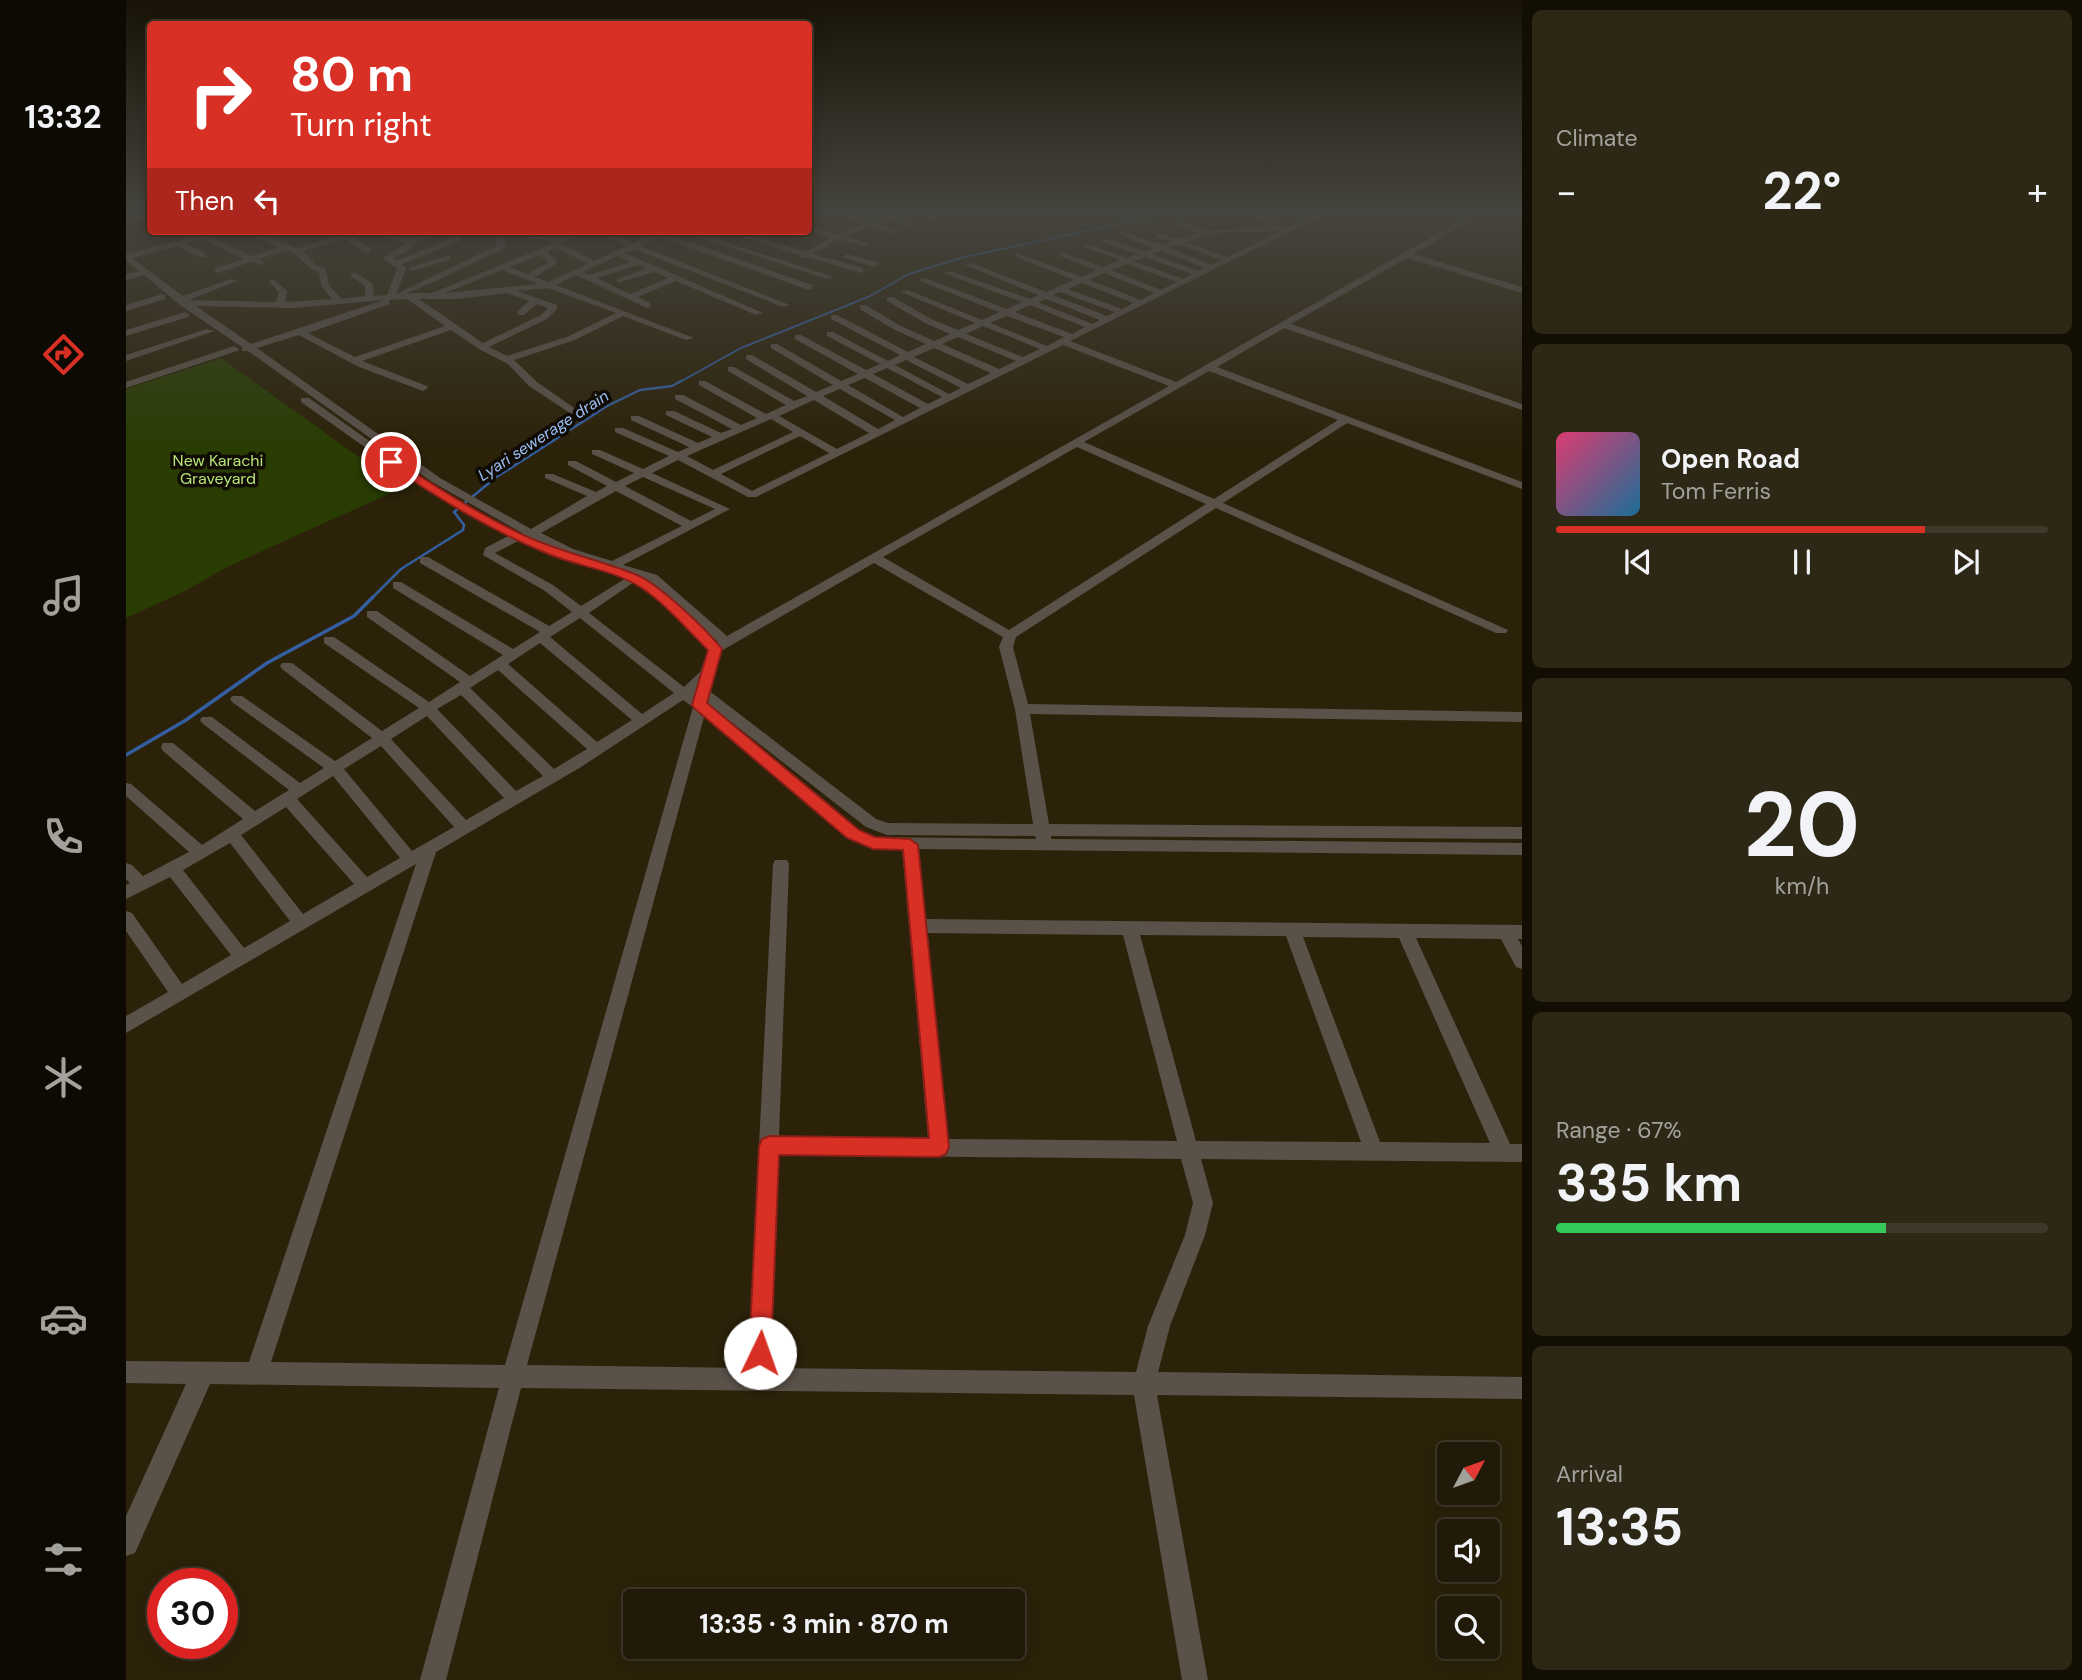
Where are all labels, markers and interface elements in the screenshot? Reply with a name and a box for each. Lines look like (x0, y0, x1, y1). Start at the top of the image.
text: 80 m (290, 42, 413, 106)
icon: right (175, 49, 266, 140)
text: 13:32 (25, 96, 101, 138)
text: Turn right (290, 104, 432, 146)
text: Climate (1556, 123, 1638, 153)
text: 22° (1763, 157, 1841, 225)
text: − (1556, 167, 1577, 217)
text: + (2027, 167, 2048, 217)
icon: left (248, 182, 286, 220)
text: Then (175, 184, 234, 218)
icon: directions (39, 330, 88, 379)
water label: Lyari sewerage drain (474, 385, 613, 486)
pin (361, 432, 421, 492)
text: Open Road (1661, 442, 1800, 476)
icon: arrive (372, 443, 410, 481)
park label: New Karachi Graveyard (173, 450, 263, 489)
text: Tom Ferris (1661, 476, 1771, 506)
icon: previous (1619, 543, 1657, 581)
icon: pause (1783, 543, 1821, 581)
icon: next (1947, 543, 1985, 581)
icon: music (39, 571, 88, 620)
text: 20 (1744, 766, 1860, 884)
icon: phone (39, 812, 88, 861)
text: km/h (1775, 871, 1829, 901)
icon: climate (39, 1053, 88, 1102)
text: Range · 67% (1556, 1115, 1682, 1145)
text: 335 km (1556, 1149, 1742, 1217)
icon: car (39, 1294, 88, 1343)
position arrow (723, 1316, 797, 1390)
north arrow (1437, 1442, 1500, 1505)
map controls (1437, 1442, 1500, 1659)
text: Arrival (1556, 1459, 1623, 1489)
text: 13:35 (1556, 1493, 1683, 1561)
button: sound (1437, 1519, 1500, 1582)
icon: filters (39, 1535, 88, 1584)
speed limit sign: 30 (147, 1568, 238, 1659)
button: search (1437, 1596, 1500, 1659)
text: 13:35 · 3 min · 870 m (699, 1607, 949, 1641)

